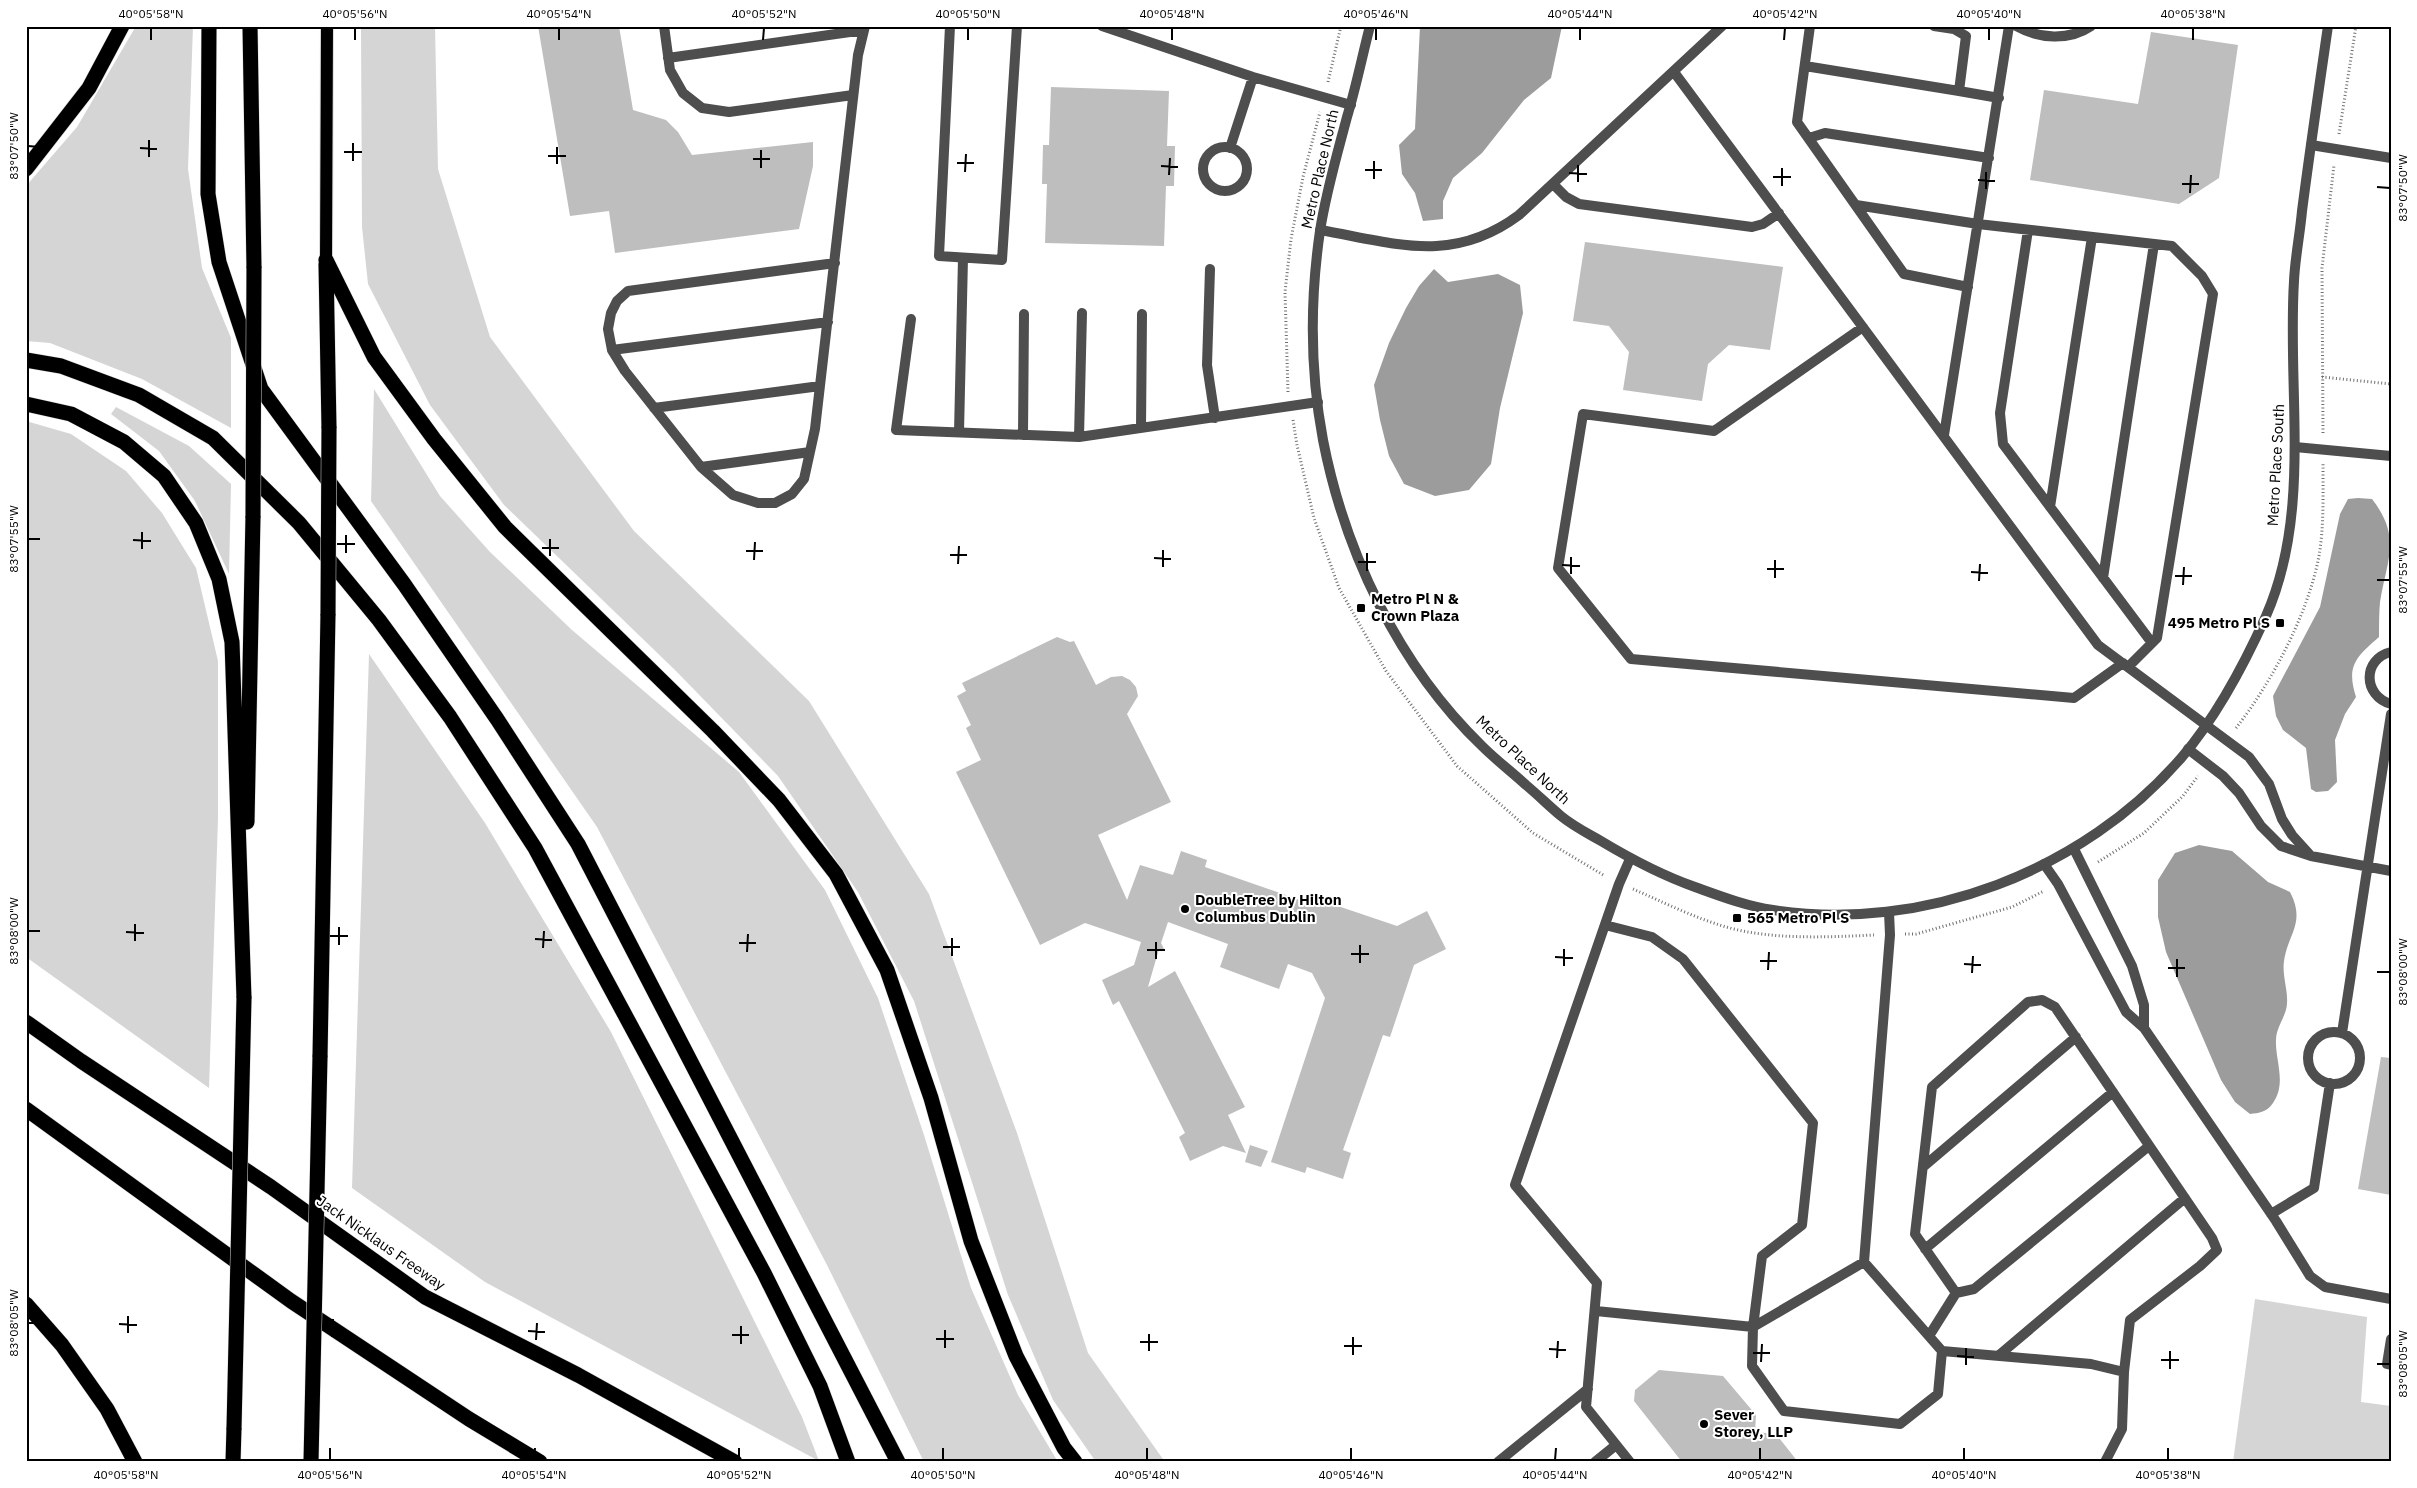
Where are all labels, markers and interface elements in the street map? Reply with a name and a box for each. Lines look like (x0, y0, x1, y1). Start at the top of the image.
text: 40°05'58"N (118, 6, 184, 21)
text: 40°05'56"N (322, 6, 388, 21)
text: 40°05'54"N (526, 6, 592, 21)
text: 40°05'52"N (731, 6, 797, 21)
text: 40°05'50"N (935, 6, 1001, 21)
text: 40°05'48"N (1139, 6, 1205, 21)
text: 40°05'46"N (1343, 6, 1409, 21)
text: 40°05'44"N (1547, 6, 1613, 21)
text: 40°05'42"N (1752, 6, 1818, 21)
text: 40°05'40"N (1956, 6, 2022, 21)
text: 40°05'38"N (2160, 6, 2226, 21)
street label: Metro Place North (1297, 107, 1342, 230)
text: 83°07'50"W (6, 112, 21, 180)
text: 83°07'50"W (2395, 154, 2410, 222)
street label: Metro Place South (2263, 403, 2288, 527)
text: 83°07'55"W (6, 505, 21, 573)
text: 83°07'55"W (2395, 546, 2410, 614)
place label: Metro Pl N & Crown Plaza (1371, 589, 1460, 625)
marker: Metro Pl N & Crown Plaza (1355, 602, 1367, 614)
place label: 495 Metro Pl S (2168, 613, 2270, 632)
marker: 495 Metro Pl S (2274, 617, 2286, 629)
street label: Metro Place North (1472, 711, 1574, 808)
place label: DoubleTree by Hilton Columbus Dublin (1195, 890, 1342, 926)
text: 83°08'00"W (6, 897, 21, 965)
marker: DoubleTree by Hilton Columbus Dublin (1179, 903, 1191, 915)
place label: 565 Metro Pl S (1747, 908, 1849, 927)
marker: 565 Metro Pl S (1731, 912, 1743, 924)
text: 83°08'00"W (2395, 938, 2410, 1006)
street label: Jack Nicklaus Freeway (313, 1191, 450, 1294)
text: 83°08'05"W (6, 1289, 21, 1357)
text: 83°08'05"W (2395, 1330, 2410, 1398)
place label: Sever Storey, LLP (1714, 1405, 1793, 1441)
marker: Sever Storey, LLP (1698, 1418, 1710, 1430)
text: 40°05'58"N (93, 1467, 159, 1482)
text: 40°05'56"N (297, 1467, 363, 1482)
text: 40°05'54"N (501, 1467, 567, 1482)
text: 40°05'52"N (706, 1467, 772, 1482)
text: 40°05'50"N (910, 1467, 976, 1482)
text: 40°05'48"N (1114, 1467, 1180, 1482)
text: 40°05'46"N (1318, 1467, 1384, 1482)
text: 40°05'44"N (1522, 1467, 1588, 1482)
text: 40°05'42"N (1727, 1467, 1793, 1482)
text: 40°05'40"N (1931, 1467, 1997, 1482)
text: 40°05'38"N (2135, 1467, 2201, 1482)

